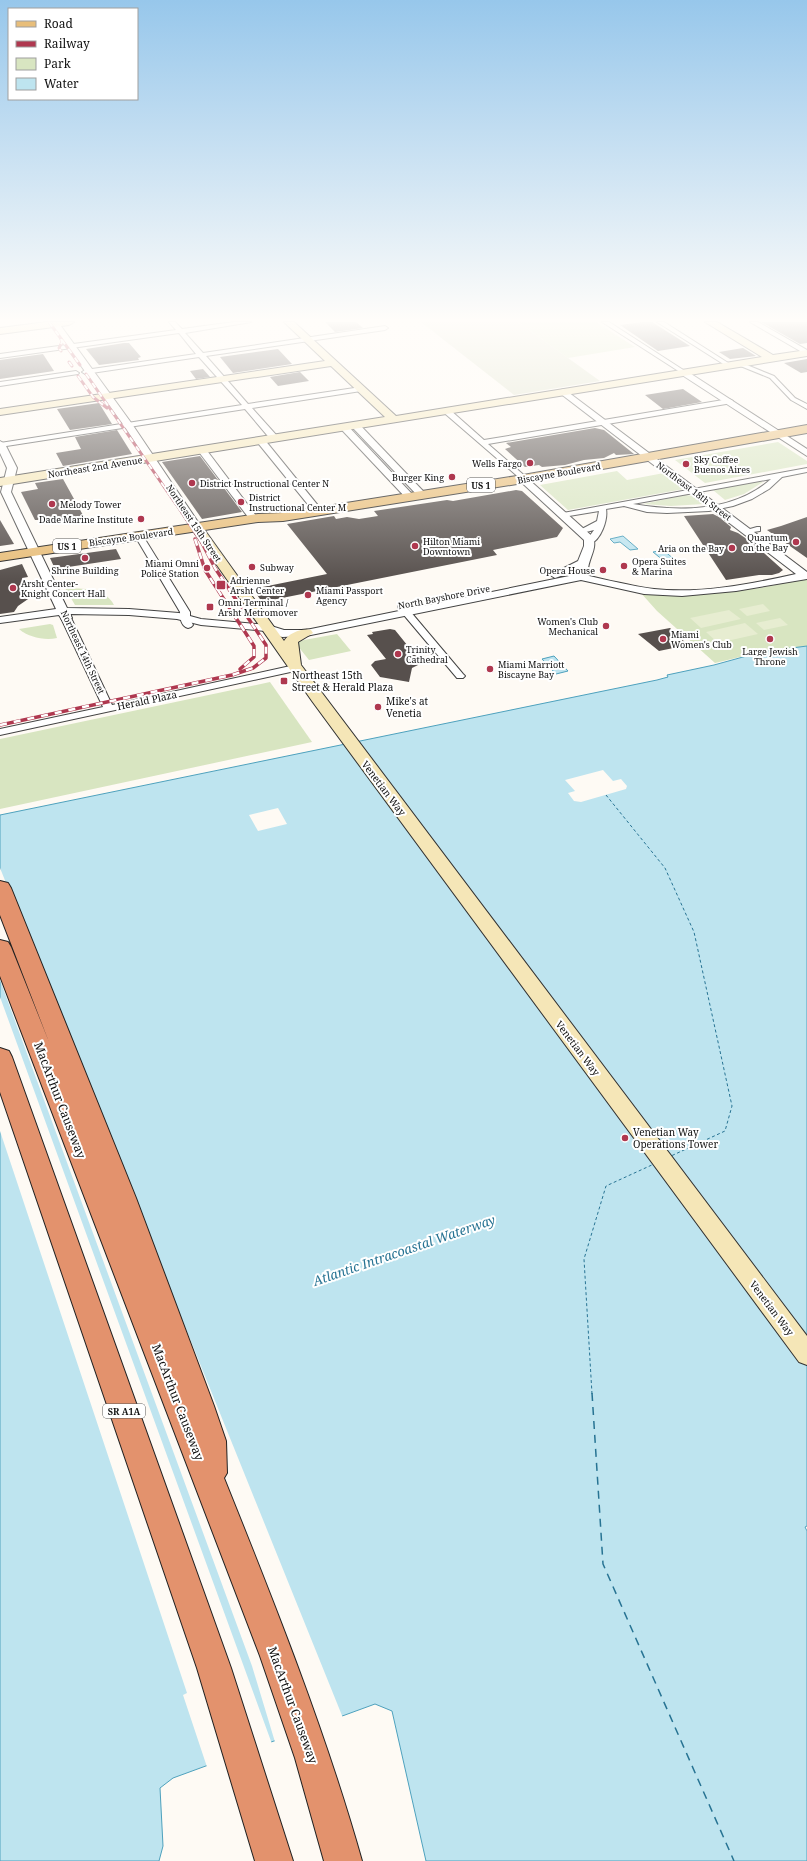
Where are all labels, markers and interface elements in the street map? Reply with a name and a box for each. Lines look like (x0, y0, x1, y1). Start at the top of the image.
legend (8, 8, 138, 100)
text: Road (44, 15, 74, 32)
text: Railway (44, 35, 90, 52)
text: Park (44, 55, 72, 72)
text: Water (44, 75, 79, 92)
street label: Northeast 2nd Avenue (47, 453, 143, 481)
place label: Sky Coffee Buenos Aires (694, 453, 750, 476)
place label: Wells Fargo (472, 457, 522, 470)
marker: Wells Fargo (525, 458, 535, 468)
street label: Northeast 18th Street (654, 458, 734, 524)
street label: Biscayne Boulevard (516, 459, 602, 487)
marker: Sky Coffee Buenos Aires (681, 459, 691, 469)
place label: Burger King (392, 471, 444, 484)
marker: Burger King (447, 472, 457, 482)
place label: District Instructional Center N (200, 477, 329, 490)
marker: District Instructional Center N (187, 478, 197, 488)
road number: US 1 (467, 478, 495, 492)
street label: Northeast 15th Street (163, 482, 225, 564)
place label: District Instructional Center M (249, 491, 347, 514)
marker: District Instructional Center M (236, 497, 246, 507)
place label: Melody Tower (60, 498, 122, 511)
marker: Melody Tower (47, 499, 57, 509)
place label: Dade Marine Institute (39, 513, 133, 526)
marker: Dade Marine Institute (136, 514, 146, 524)
street label: Biscayne Boulevard (88, 525, 174, 549)
place label: Quantum on the Bay (743, 531, 789, 554)
place label: Hilton Miami Downtown (423, 535, 480, 558)
marker: Quantum on the Bay (791, 537, 801, 547)
road number: US 1 (53, 539, 81, 553)
marker: Hilton Miami Downtown (410, 541, 420, 551)
place label: Aria on the Bay (658, 542, 725, 555)
marker: Aria on the Bay (727, 543, 737, 553)
marker: Shrine Building (80, 553, 90, 563)
place label: Opera Suites & Marina (632, 555, 686, 578)
place label: Miami Omni Police Station (141, 557, 199, 580)
place label: Subway (260, 561, 295, 574)
marker: Opera Suites & Marina (619, 561, 629, 571)
marker: Subway (247, 562, 257, 572)
marker: Miami Omni Police Station (202, 563, 212, 573)
place label: Shrine Building (51, 564, 119, 577)
place label: Opera House (540, 564, 595, 577)
marker: Opera House (598, 565, 608, 575)
place label: Adrienne Arsht Center (230, 574, 285, 597)
place label: Arsht Center- Knight Concert Hall (21, 577, 106, 600)
marker: Adrienne Arsht Center (215, 579, 227, 591)
street label: North Bayshore Drive (397, 582, 491, 612)
marker: Arsht Center- Knight Concert Hall (8, 583, 18, 593)
place label: Miami Passport Agency (316, 584, 383, 607)
marker: Miami Passport Agency (303, 590, 313, 600)
place label: Omni Terminal / Arsht Metromover (218, 596, 298, 619)
marker: Omni Terminal / Arsht Metromover (205, 602, 215, 612)
street label: Northeast 14th Street (58, 608, 108, 696)
place label: Women's Club Mechanical (537, 615, 598, 638)
marker: Women's Club Mechanical (601, 621, 611, 631)
place label: Miami Women's Club (671, 628, 732, 651)
marker: Miami Women's Club (658, 634, 668, 644)
marker: Large Jewish Throne (765, 634, 775, 644)
place label: Trinity Cathedral (406, 643, 448, 666)
place label: Large Jewish Throne (742, 645, 798, 668)
marker: Trinity Cathedral (393, 649, 403, 659)
place label: Miami Marriott Biscayne Bay (498, 658, 565, 681)
marker: Miami Marriott Biscayne Bay (485, 664, 495, 674)
place label: Northeast 15th Street & Herald Plaza (292, 668, 394, 694)
marker: Northeast 15th Street & Herald Plaza (279, 676, 289, 686)
street label: Herald Plaza (116, 687, 179, 713)
place label: Mike's at Venetia (386, 694, 429, 720)
marker: Mike's at Venetia (373, 702, 383, 712)
street label: Venetian Way (359, 758, 410, 819)
street label: Venetian Way (553, 1018, 604, 1079)
street label: MacArthur Causeway (30, 1039, 90, 1161)
place label: Venetian Way Operations Tower (633, 1125, 718, 1151)
marker: Venetian Way Operations Tower (620, 1133, 630, 1143)
water label: Atlantic Intracoastal Waterway (309, 1210, 498, 1290)
street label: Venetian Way (747, 1278, 798, 1339)
street label: MacArthur Causeway (148, 1341, 208, 1463)
road number: SR A1A (103, 1404, 145, 1418)
street label: MacArthur Causeway (264, 1644, 322, 1766)

